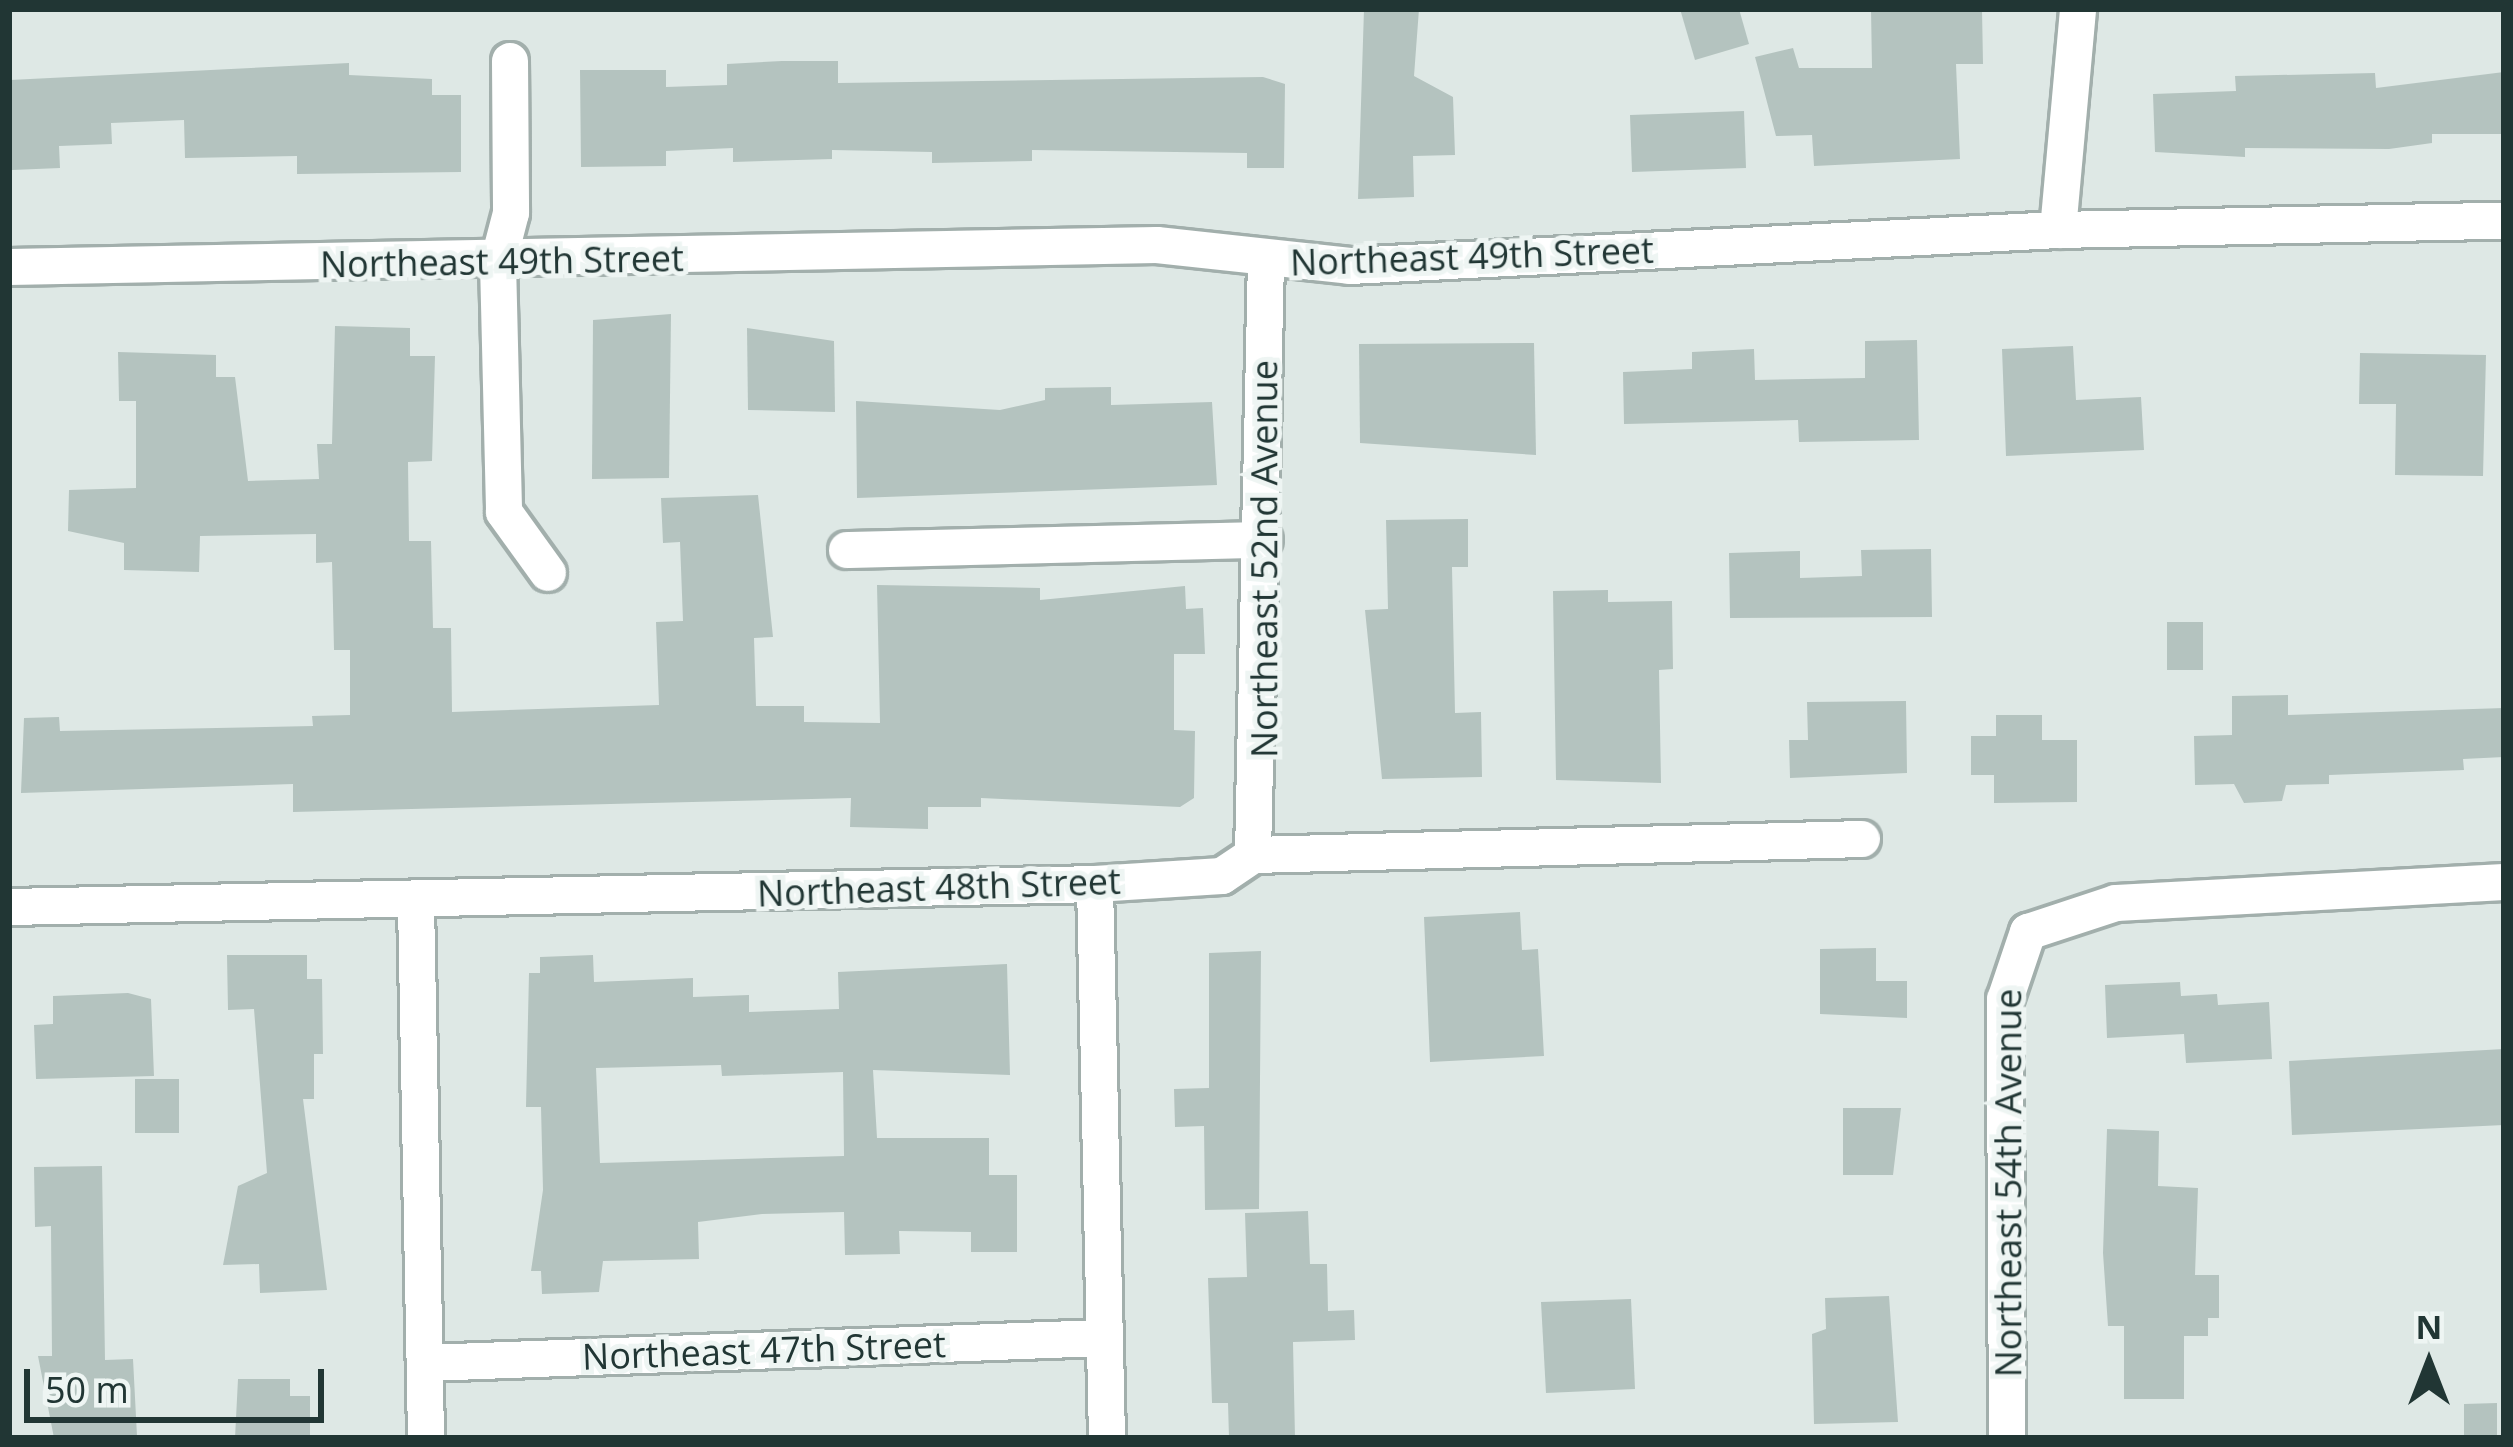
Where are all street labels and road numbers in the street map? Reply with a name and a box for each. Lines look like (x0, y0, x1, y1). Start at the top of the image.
street label: Northeast 49th Street (1289, 228, 1655, 284)
street label: Northeast 49th Street (320, 236, 684, 286)
street label: Northeast 52nd Avenue (1242, 360, 1286, 758)
street label: Northeast 48th Street (756, 859, 1122, 915)
street label: Northeast 54th Avenue (1986, 989, 2030, 1377)
street label: Northeast 47th Street (581, 1322, 947, 1378)

